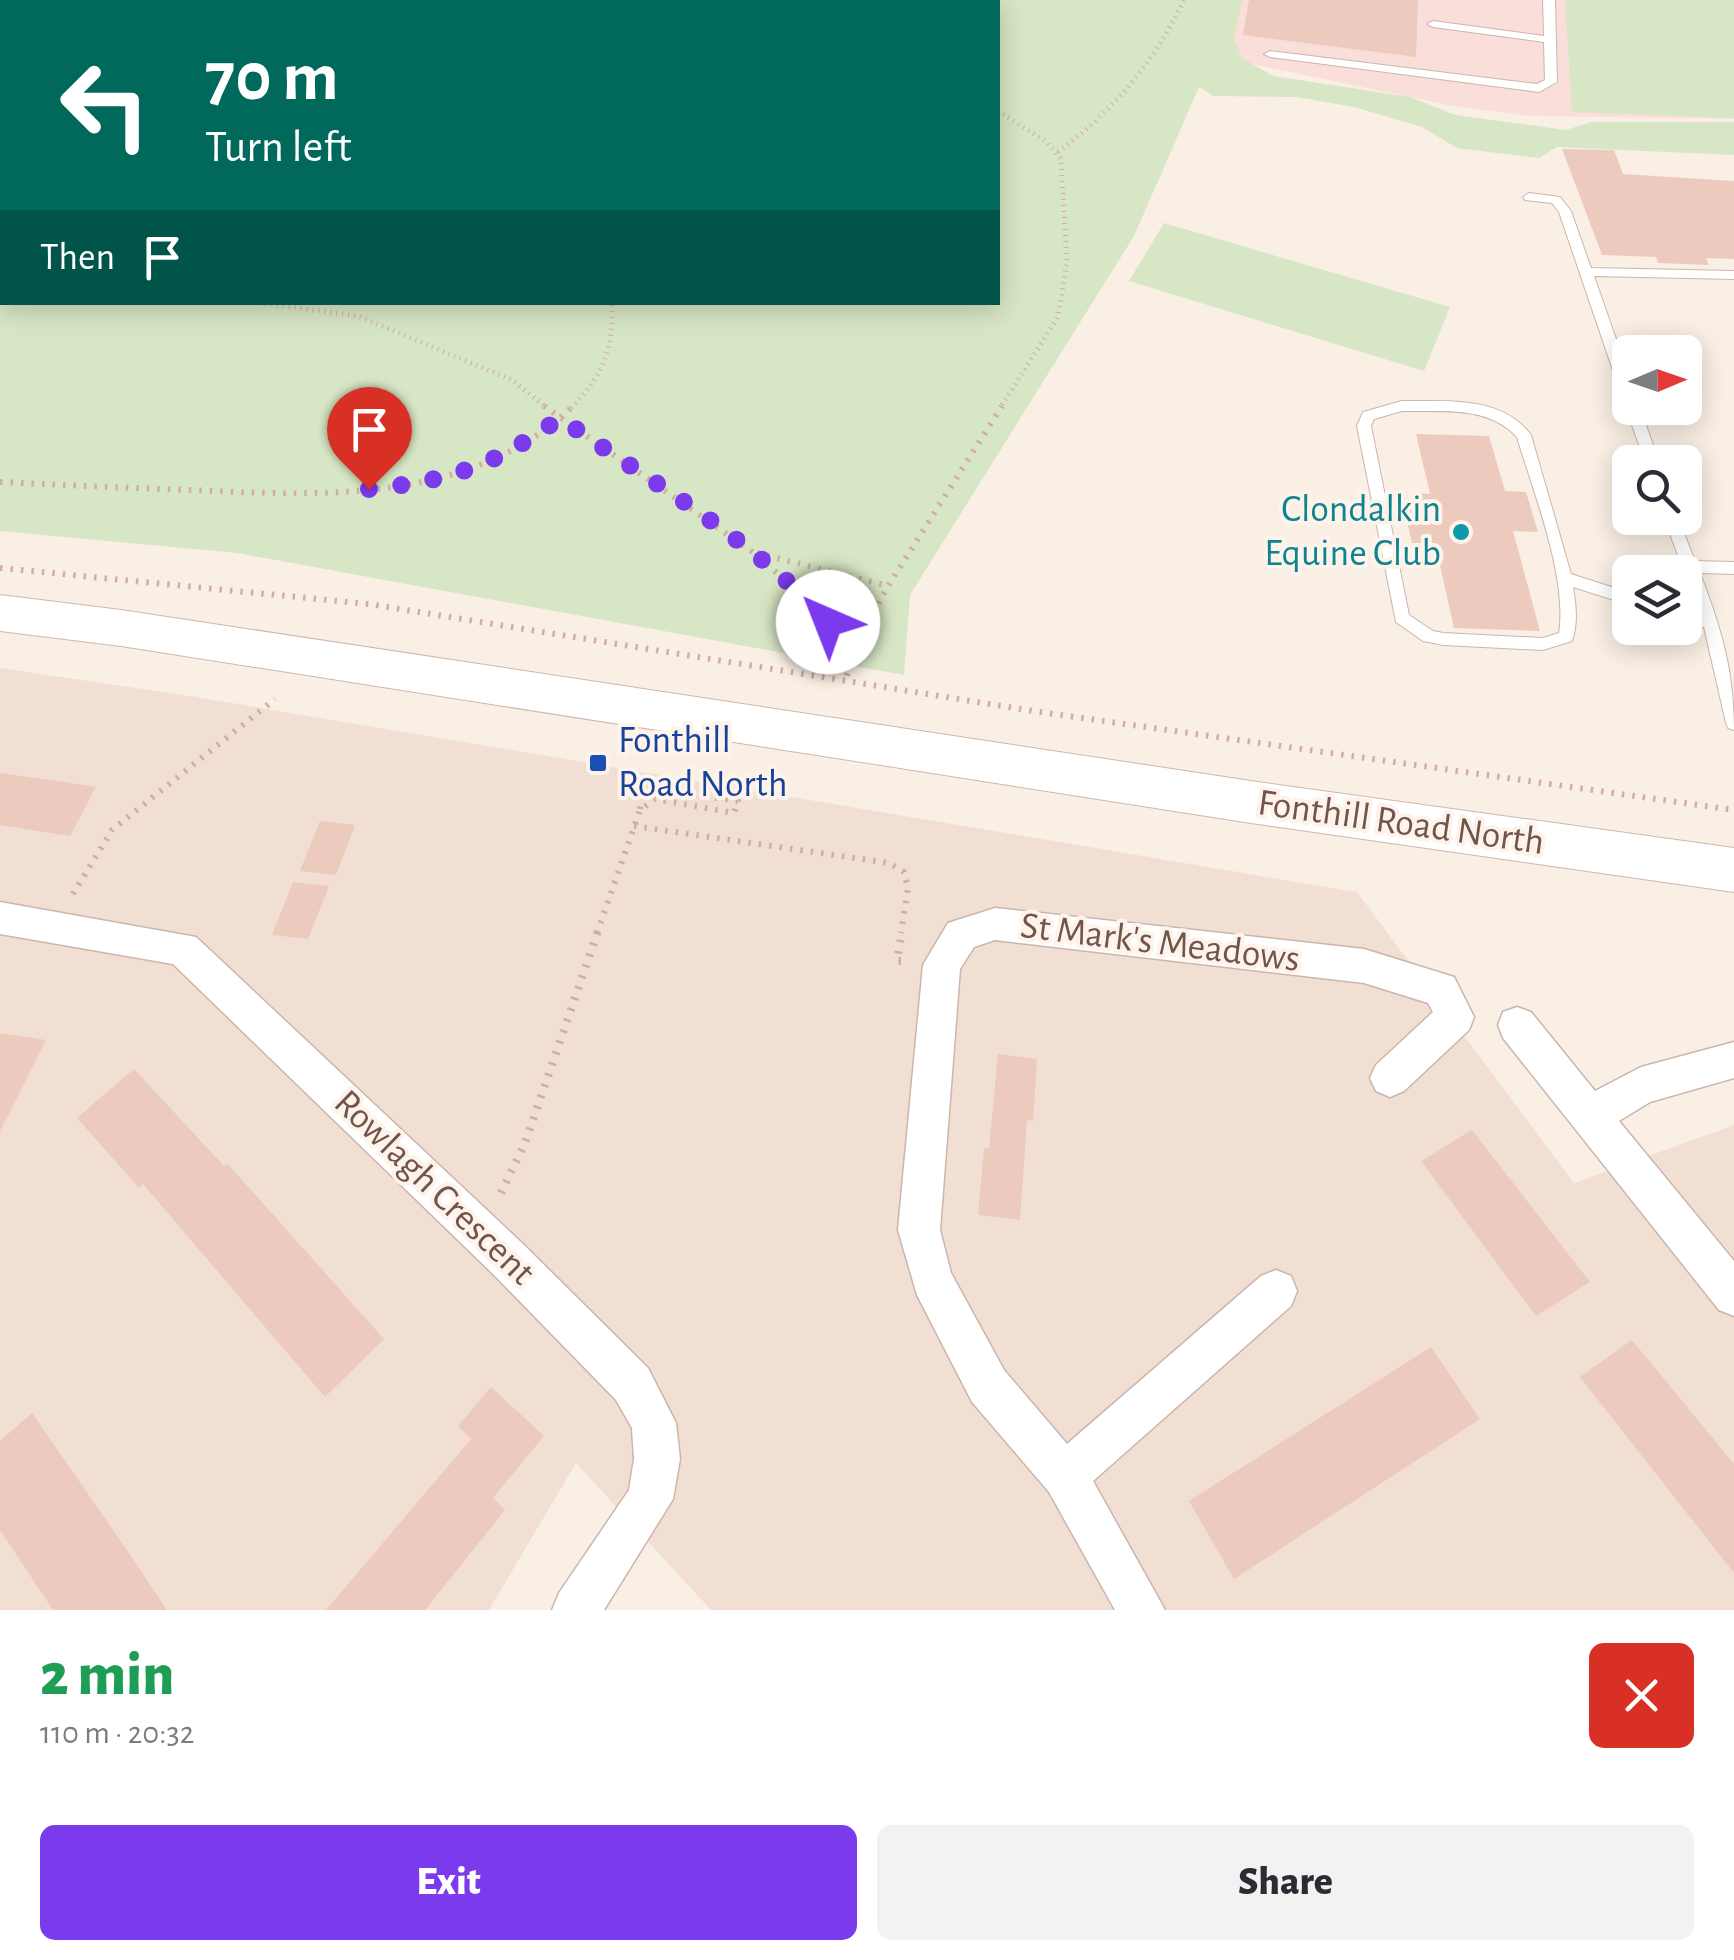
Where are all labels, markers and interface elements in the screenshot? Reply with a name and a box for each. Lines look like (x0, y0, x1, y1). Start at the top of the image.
icon: left (40, 40, 170, 170)
text: 70 m (205, 43, 339, 113)
text: Turn left (205, 125, 352, 170)
icon: arrive (135, 230, 190, 285)
text: Then (40, 239, 115, 277)
north arrow (1612, 335, 1702, 425)
map controls (1612, 335, 1702, 645)
pin (327, 387, 412, 490)
icon: arrive (342, 402, 397, 457)
button: search (1612, 445, 1702, 535)
place label: Clondalkin Equine Club (1264, 491, 1441, 573)
marker: Clondalkin Equine Club (1450, 521, 1472, 543)
button: layers (1612, 555, 1702, 645)
position arrow (776, 570, 880, 674)
place label: Fonthill Road North (618, 722, 787, 804)
marker: Fonthill Road North (587, 752, 609, 774)
street label: Fonthill Road North (1255, 784, 1547, 862)
street label: St Mark's Meadows (1018, 907, 1302, 979)
street label: Rowlagh Crescent (327, 1083, 541, 1293)
button: close (1589, 1643, 1694, 1748)
text: 2 min (40, 1646, 174, 1706)
text: 110 m · 20:32 (40, 1717, 194, 1749)
button: Exit (40, 1825, 857, 1940)
button: Share (877, 1825, 1694, 1940)

